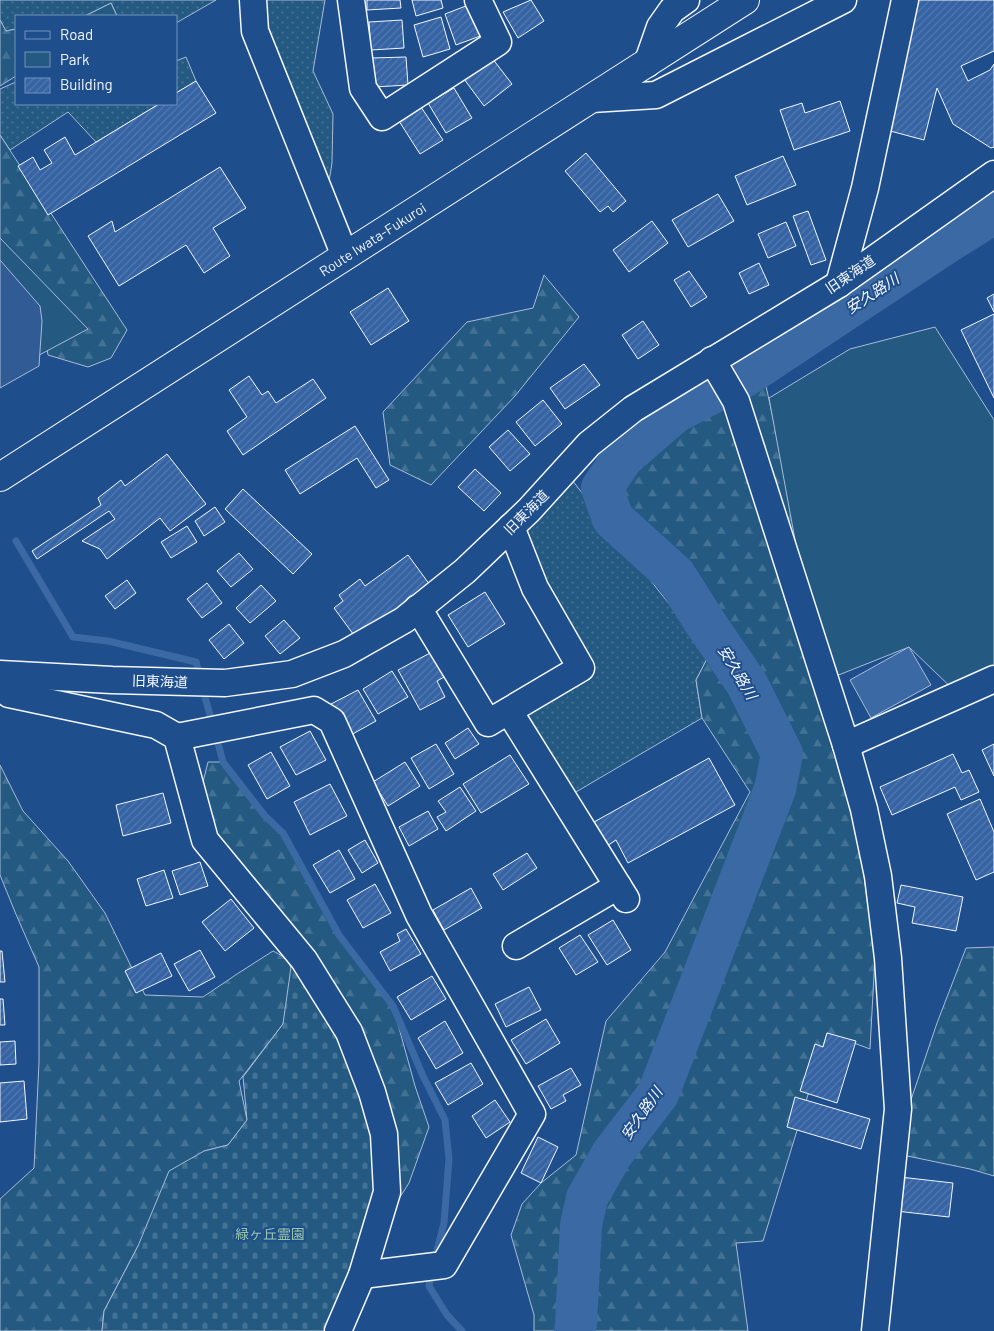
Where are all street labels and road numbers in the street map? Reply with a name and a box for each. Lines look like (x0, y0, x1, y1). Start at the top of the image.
street label: Route Iwata-Fukuroi (316, 198, 429, 279)
street label: 旧東海道 (822, 251, 878, 297)
street label: 旧東海道 (500, 486, 552, 538)
street label: 旧東海道 (132, 672, 188, 690)

